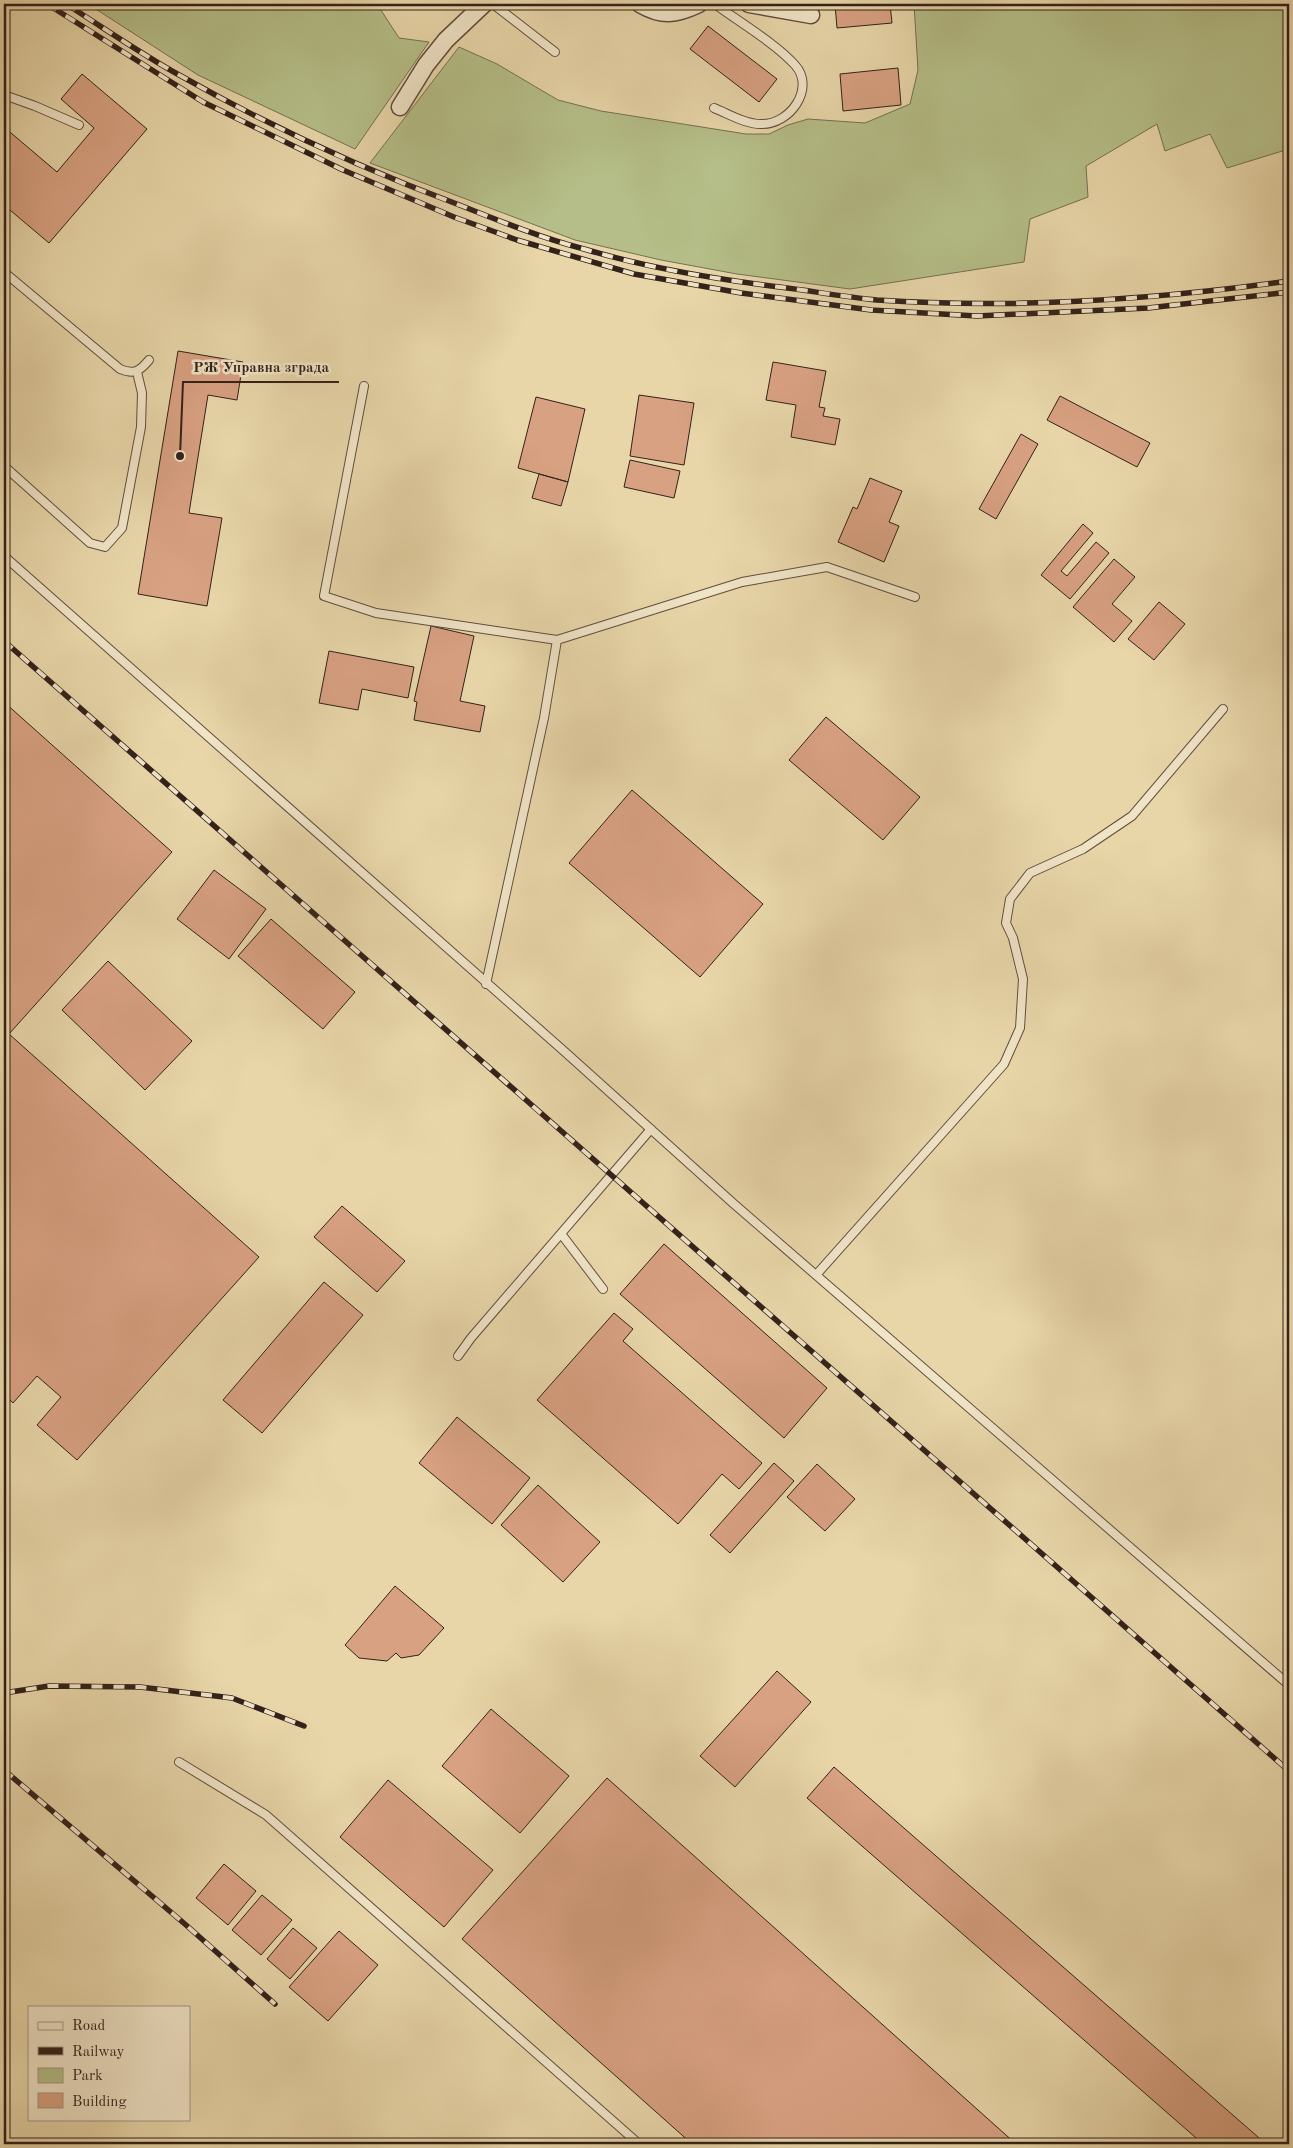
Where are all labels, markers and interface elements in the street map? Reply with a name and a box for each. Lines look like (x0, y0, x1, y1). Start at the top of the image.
callout: РЖ Управна зграда (183, 352, 339, 382)
text: РЖ Управна зграда (193, 361, 329, 376)
legend (28, 2006, 190, 2120)
text: Road (72, 2019, 106, 2034)
text: Railway (72, 2045, 125, 2060)
text: Park (72, 2069, 103, 2084)
text: Building (72, 2095, 127, 2110)

